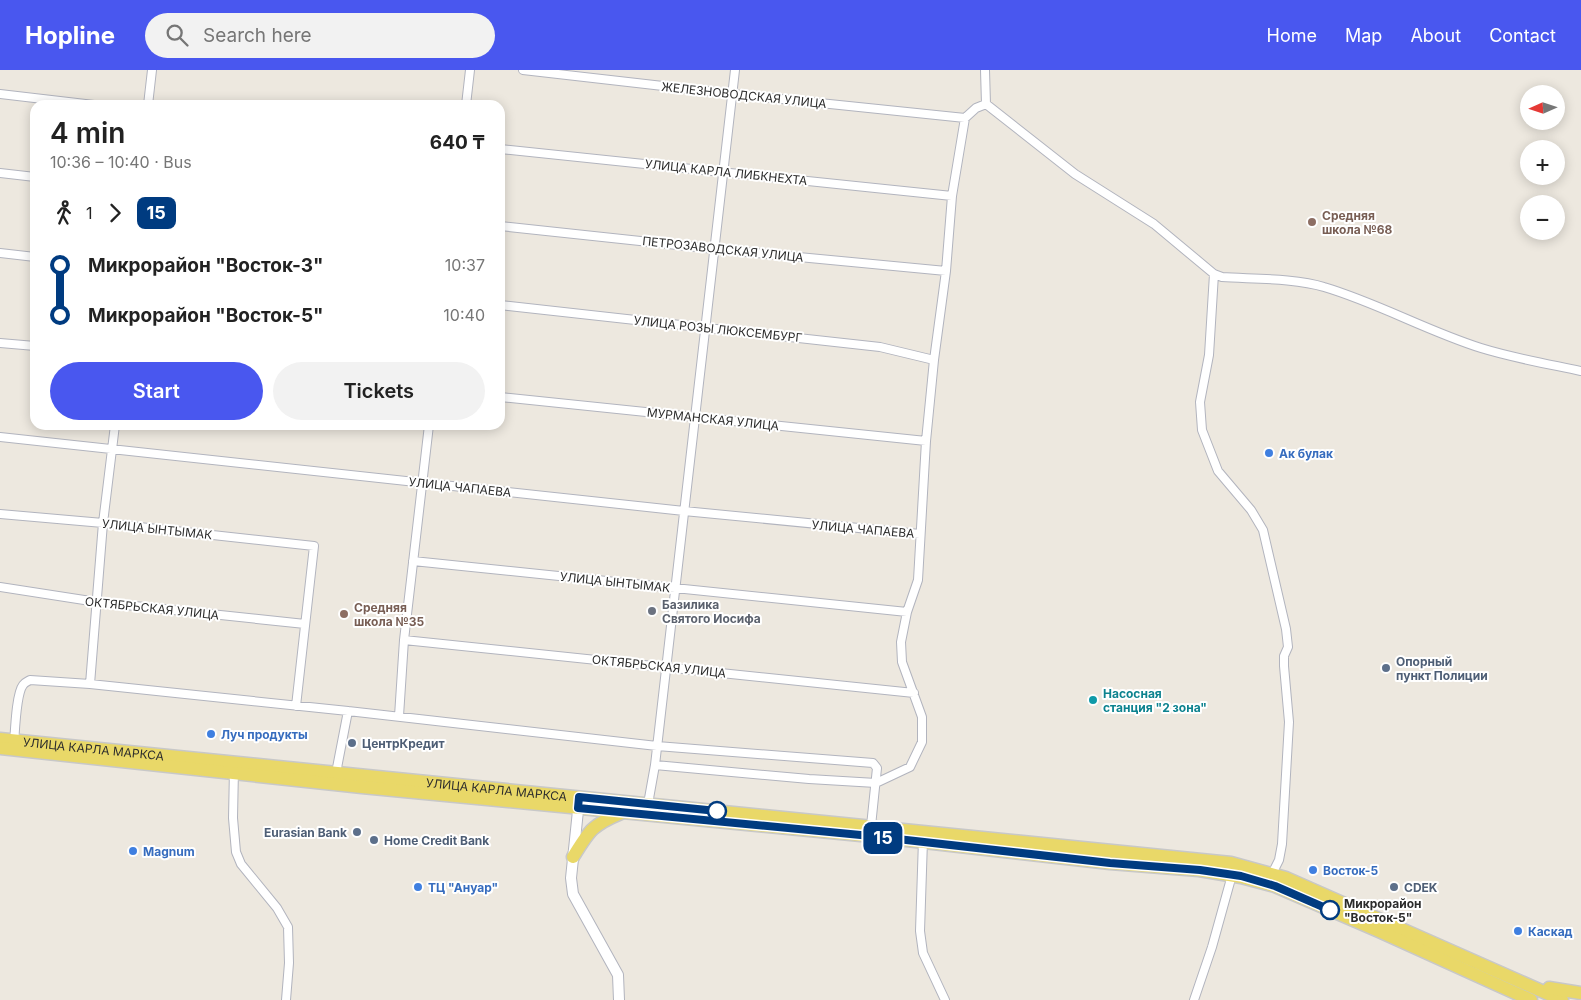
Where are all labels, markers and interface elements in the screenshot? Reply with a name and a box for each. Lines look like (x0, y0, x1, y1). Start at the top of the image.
search box (145, 13, 495, 58)
text: Hopline (25, 21, 115, 50)
icon: search (163, 21, 191, 49)
text: Search here (203, 24, 312, 47)
text: Home (1267, 25, 1317, 46)
text: Map (1345, 25, 1382, 46)
text: About (1410, 25, 1461, 46)
text: Contact (1489, 25, 1556, 46)
street label: ЖЕЛЕЗНОВОДСКАЯ УЛИЦА (661, 79, 827, 111)
north arrow (1520, 85, 1565, 130)
map controls (1520, 85, 1565, 240)
text: 4 min (50, 116, 125, 150)
text: 640 ₸ (430, 131, 485, 154)
button: + (1520, 140, 1565, 185)
text: 10:36 – 10:40 · Bus (50, 152, 192, 172)
street label: УЛИЦА КАРЛА ЛИБКНЕХТА (644, 156, 808, 188)
button: − (1520, 195, 1565, 240)
icon: walk (50, 199, 78, 227)
icon: forward (101, 199, 129, 227)
text: 15 (147, 202, 166, 223)
text: 1 (86, 203, 93, 223)
place label: Средняя школа №68 (1322, 208, 1392, 237)
marker: Средняя школа №68 (1306, 216, 1318, 228)
street label: ПЕТРОЗАВОДСКАЯ УЛИЦА (642, 233, 804, 265)
text: Микрорайон "Восток-3" (88, 254, 324, 277)
text: 10:37 (445, 255, 485, 275)
text: Микрорайон "Восток-5" (88, 304, 324, 327)
text: 10:40 (443, 305, 485, 325)
street label: УЛИЦА РОЗЫ ЛЮКСЕМБУРГ (633, 313, 803, 345)
button: Start (50, 362, 263, 420)
button: Tickets (273, 362, 485, 420)
street label: МУРМАНСКАЯ УЛИЦА (646, 405, 780, 433)
place label: Ак булак (1279, 446, 1333, 461)
marker: Ак булак (1263, 447, 1275, 459)
street label: УЛИЦА ЧАПАЕВА (408, 474, 512, 500)
street label: УЛИЦА ЫНТЫМАК (101, 516, 213, 542)
street label: УЛИЦА ЧАПАЕВА (811, 517, 915, 541)
street label: УЛИЦА ЫНТЫМАК (559, 569, 671, 595)
street label: ОКТЯБРЬСКАЯ УЛИЦА (84, 594, 220, 622)
place label: Базилика Святого Иосифа (662, 597, 761, 626)
place label: Средняя школа №35 (354, 600, 424, 629)
marker: Базилика Святого Иосифа (646, 605, 658, 617)
marker: Средняя школа №35 (338, 608, 350, 620)
street label: ОКТЯБРЬСКАЯ УЛИЦА (591, 652, 727, 680)
place label: Опорный пункт Полиции (1396, 654, 1488, 683)
marker: Опорный пункт Полиции (1380, 662, 1392, 674)
place label: Насосная станция "2 зона" (1103, 686, 1207, 715)
marker: Насосная станция "2 зона" (1087, 694, 1099, 706)
place label: Луч продукты (221, 727, 308, 742)
marker: Луч продукты (205, 728, 217, 740)
street label: УЛИЦА КАРЛА МАРКСА (22, 734, 165, 763)
place label: ЦентрКредит (362, 736, 445, 751)
marker: ЦентрКредит (346, 737, 358, 749)
street label: УЛИЦА КАРЛА МАРКСА (425, 774, 568, 804)
unlabelled marker (707, 801, 727, 821)
line badge: 15 (860, 822, 906, 854)
place label: Eurasian Bank (264, 825, 347, 840)
marker: Eurasian Bank (351, 826, 363, 838)
text: 15 (873, 827, 893, 848)
place label: Home Credit Bank (384, 833, 489, 848)
marker: Home Credit Bank (368, 834, 380, 846)
place label: Magnum (143, 844, 195, 859)
marker: Magnum (127, 845, 139, 857)
place label: Восток-5 (1323, 863, 1378, 878)
marker: Восток-5 (1307, 864, 1319, 876)
place label: ТЦ "Ануар" (428, 880, 498, 895)
place label: CDEK (1404, 880, 1438, 895)
marker: ТЦ "Ануар" (412, 881, 424, 893)
marker: CDEK (1388, 881, 1400, 893)
place label: Микрорайон "Восток-5" (1344, 896, 1422, 925)
marker: Микрорайон "Восток-5" (1320, 900, 1340, 920)
place label: Каскад (1528, 924, 1573, 939)
marker: Каскад (1512, 925, 1524, 937)

